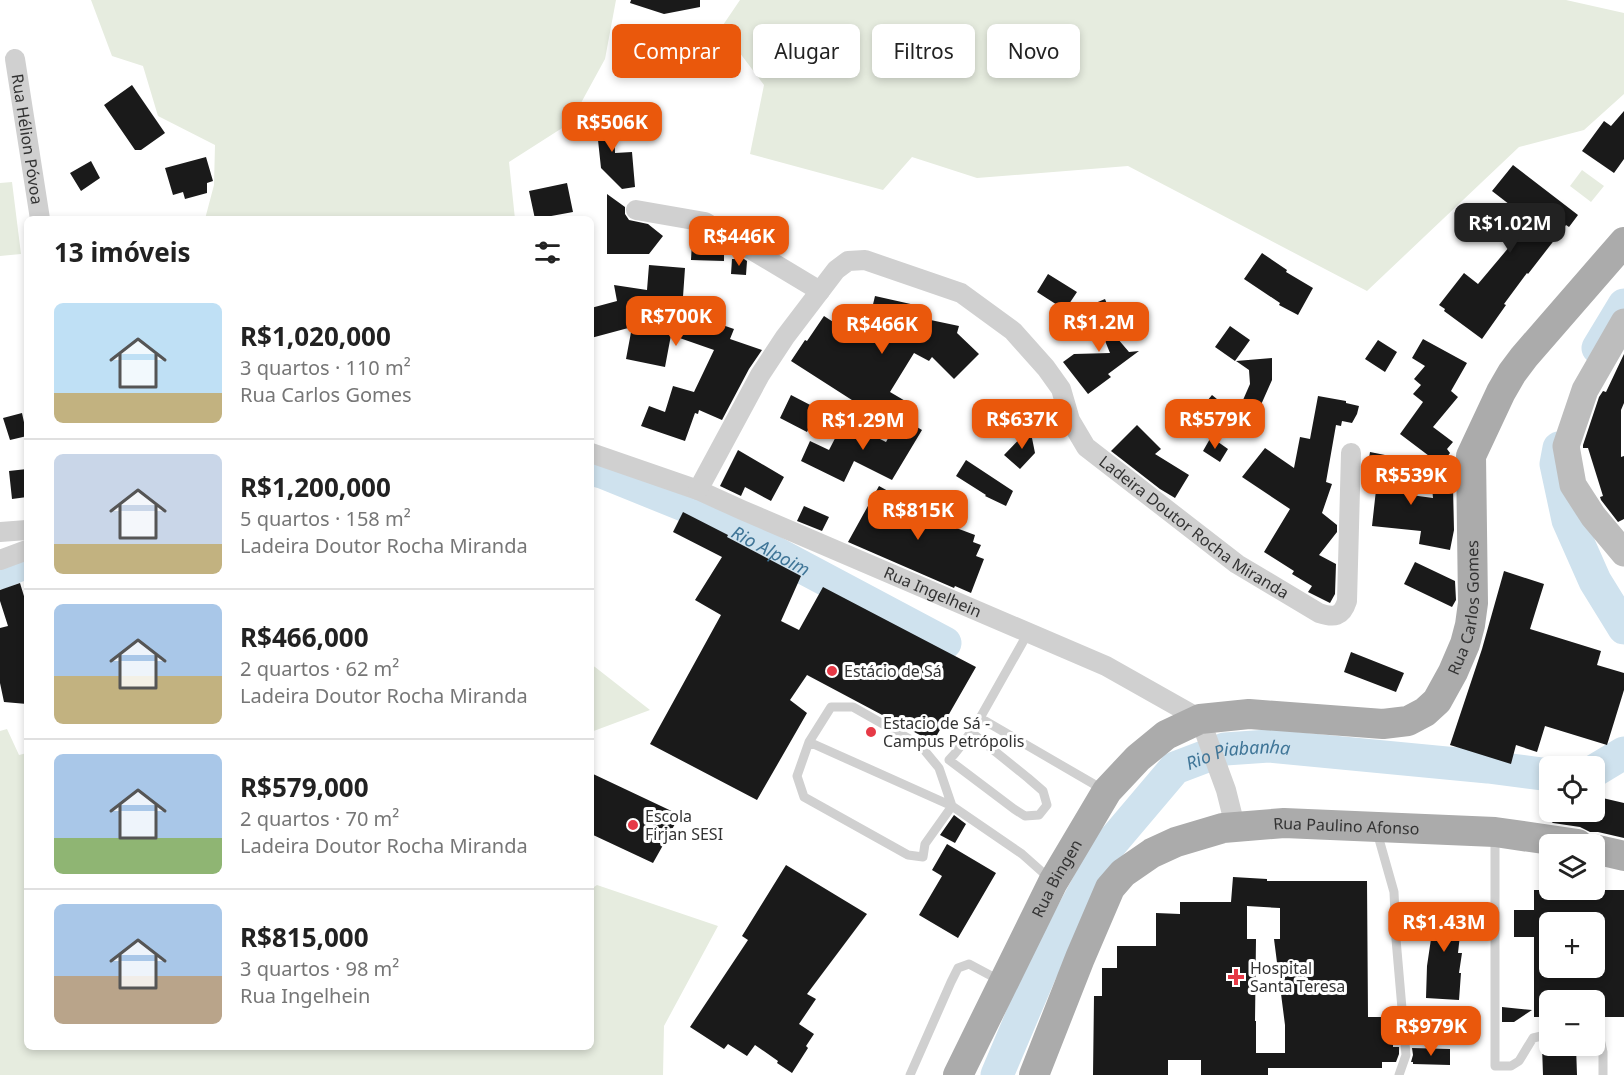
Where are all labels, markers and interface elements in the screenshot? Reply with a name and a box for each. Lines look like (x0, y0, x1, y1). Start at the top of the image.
chip: Comprar (612, 24, 741, 78)
chip: Alugar (753, 24, 860, 78)
chip: Filtros (872, 24, 975, 78)
chip: Novo (987, 24, 1080, 78)
street label: Rua Hélion Póvoa (6, 72, 49, 206)
pin: R$506K (563, 102, 661, 153)
text: R$506K (576, 108, 648, 135)
pin: R$1.02M (1455, 203, 1565, 254)
text: R$1.02M (1468, 209, 1552, 236)
pin: R$446K (690, 216, 788, 267)
text: R$446K (703, 222, 775, 249)
text: 13 imóveis (54, 234, 191, 270)
icon: filters (531, 236, 564, 269)
pin: R$700K (627, 296, 725, 347)
text: R$700K (640, 302, 712, 329)
pin: R$1.2M (1050, 302, 1148, 353)
pin: R$466K (833, 304, 931, 355)
text: R$1.2M (1063, 308, 1135, 335)
text: R$466K (846, 310, 918, 337)
text: R$1,020,000 (240, 318, 391, 354)
icon: home (102, 327, 174, 399)
text: 3 quartos · 110 m² (240, 354, 411, 381)
text: Rua Carlos Gomes (240, 381, 412, 408)
pin: R$637K (973, 399, 1071, 450)
pin: R$579K (1166, 399, 1264, 450)
pin: R$1.29M (808, 400, 918, 451)
text: R$637K (986, 405, 1058, 432)
text: R$579K (1179, 405, 1251, 432)
text: R$1.29M (821, 406, 905, 433)
street label: Ladeira Doutor Rocha Miranda (1095, 450, 1293, 604)
pin: R$539K (1362, 455, 1460, 506)
text: R$539K (1375, 461, 1447, 488)
text: R$1,200,000 (240, 469, 391, 505)
icon: home (102, 478, 174, 550)
pin: R$815K (869, 490, 967, 541)
text: R$815K (882, 496, 954, 523)
text: 5 quartos · 158 m² (240, 505, 411, 532)
water label: Rio Alpoim (728, 520, 814, 581)
text: Ladeira Doutor Rocha Miranda (240, 532, 528, 559)
street label: Rua Carlos Gomes (1442, 540, 1484, 678)
street label: Rua Ingelhein (880, 561, 985, 622)
text: R$466,000 (240, 619, 369, 655)
icon: home (102, 628, 174, 700)
text: 2 quartos · 62 m² (240, 655, 399, 682)
place label: Estácio de Sá (844, 660, 942, 682)
marker: Estácio de Sá (825, 664, 839, 678)
text: Ladeira Doutor Rocha Miranda (240, 682, 528, 709)
place label: Estacio de Sá - Campus Petrópolis (883, 712, 1025, 752)
marker: Estacio de Sá - Campus Petrópolis (864, 725, 878, 739)
water label: Rio Piabanha (1182, 734, 1291, 775)
map controls (1539, 756, 1605, 1056)
button: locate (1539, 756, 1605, 822)
text: R$579,000 (240, 769, 369, 805)
icon: home (102, 778, 174, 850)
text: 2 quartos · 70 m² (240, 805, 399, 832)
place label: Escola Firjan SESI (645, 805, 723, 845)
street label: Rua Paulino Afonso (1272, 812, 1420, 840)
marker: Escola Firjan SESI (626, 818, 640, 832)
text: Ladeira Doutor Rocha Miranda (240, 832, 528, 859)
button: layers (1539, 834, 1605, 900)
street label: Rua Bingen (1026, 835, 1087, 921)
pin: R$1.43M (1389, 902, 1499, 953)
text: R$1.43M (1402, 908, 1486, 935)
button: + (1539, 912, 1605, 978)
text: R$815,000 (240, 919, 369, 955)
icon: home (102, 928, 174, 1000)
text: 3 quartos · 98 m² (240, 955, 399, 982)
place label: Hospital Santa Teresa (1250, 957, 1345, 997)
marker: Hospital Santa Teresa (1227, 968, 1245, 986)
text: Rua Ingelhein (240, 982, 370, 1009)
button: − (1539, 990, 1605, 1056)
pin: R$979K (1382, 1006, 1480, 1057)
text: R$979K (1395, 1012, 1467, 1039)

